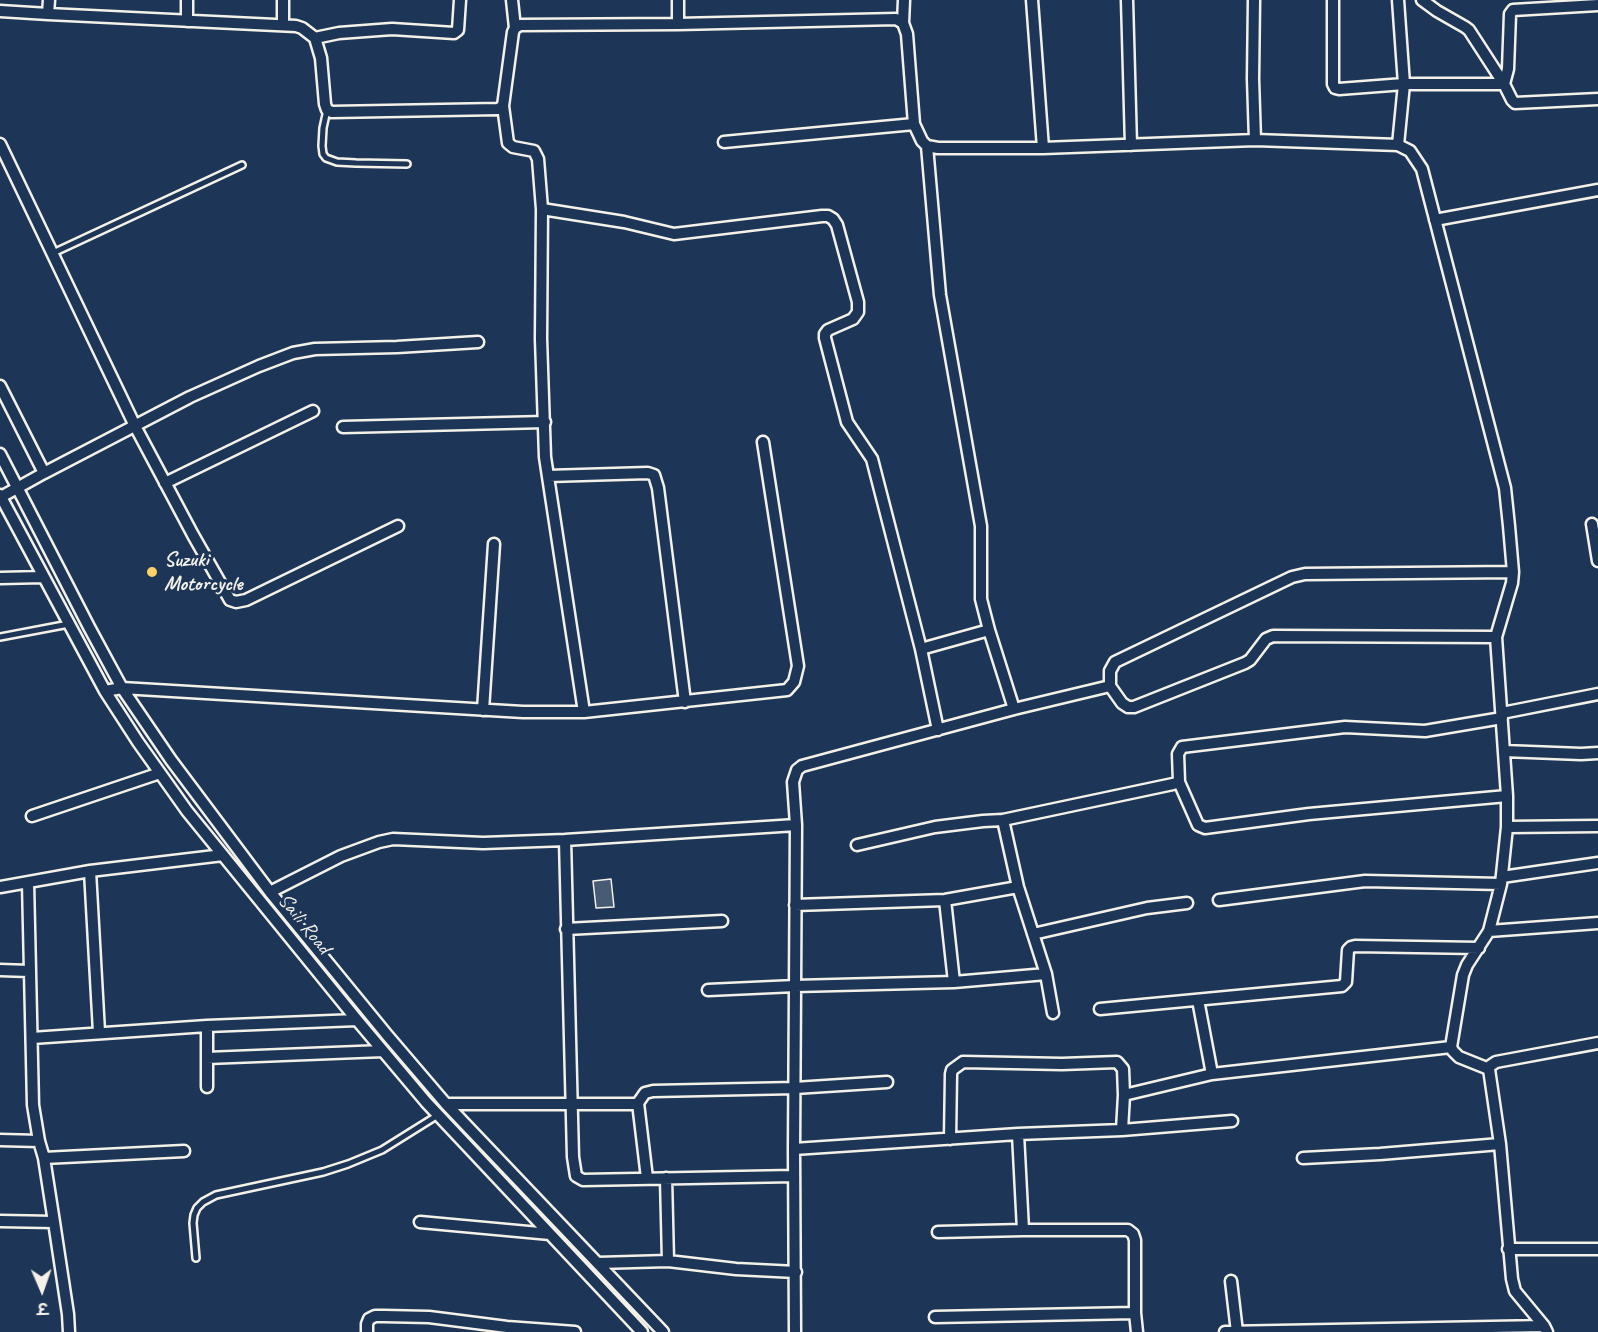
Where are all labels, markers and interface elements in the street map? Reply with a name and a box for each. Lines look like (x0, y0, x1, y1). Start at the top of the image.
place label: Suzuki Motorcycle (164, 547, 243, 597)
marker: Suzuki Motorcycle (145, 565, 159, 579)
street label: Saili Road (272, 889, 336, 959)
north arrow (12, 1260, 72, 1320)
text: उ (37, 1298, 48, 1318)

